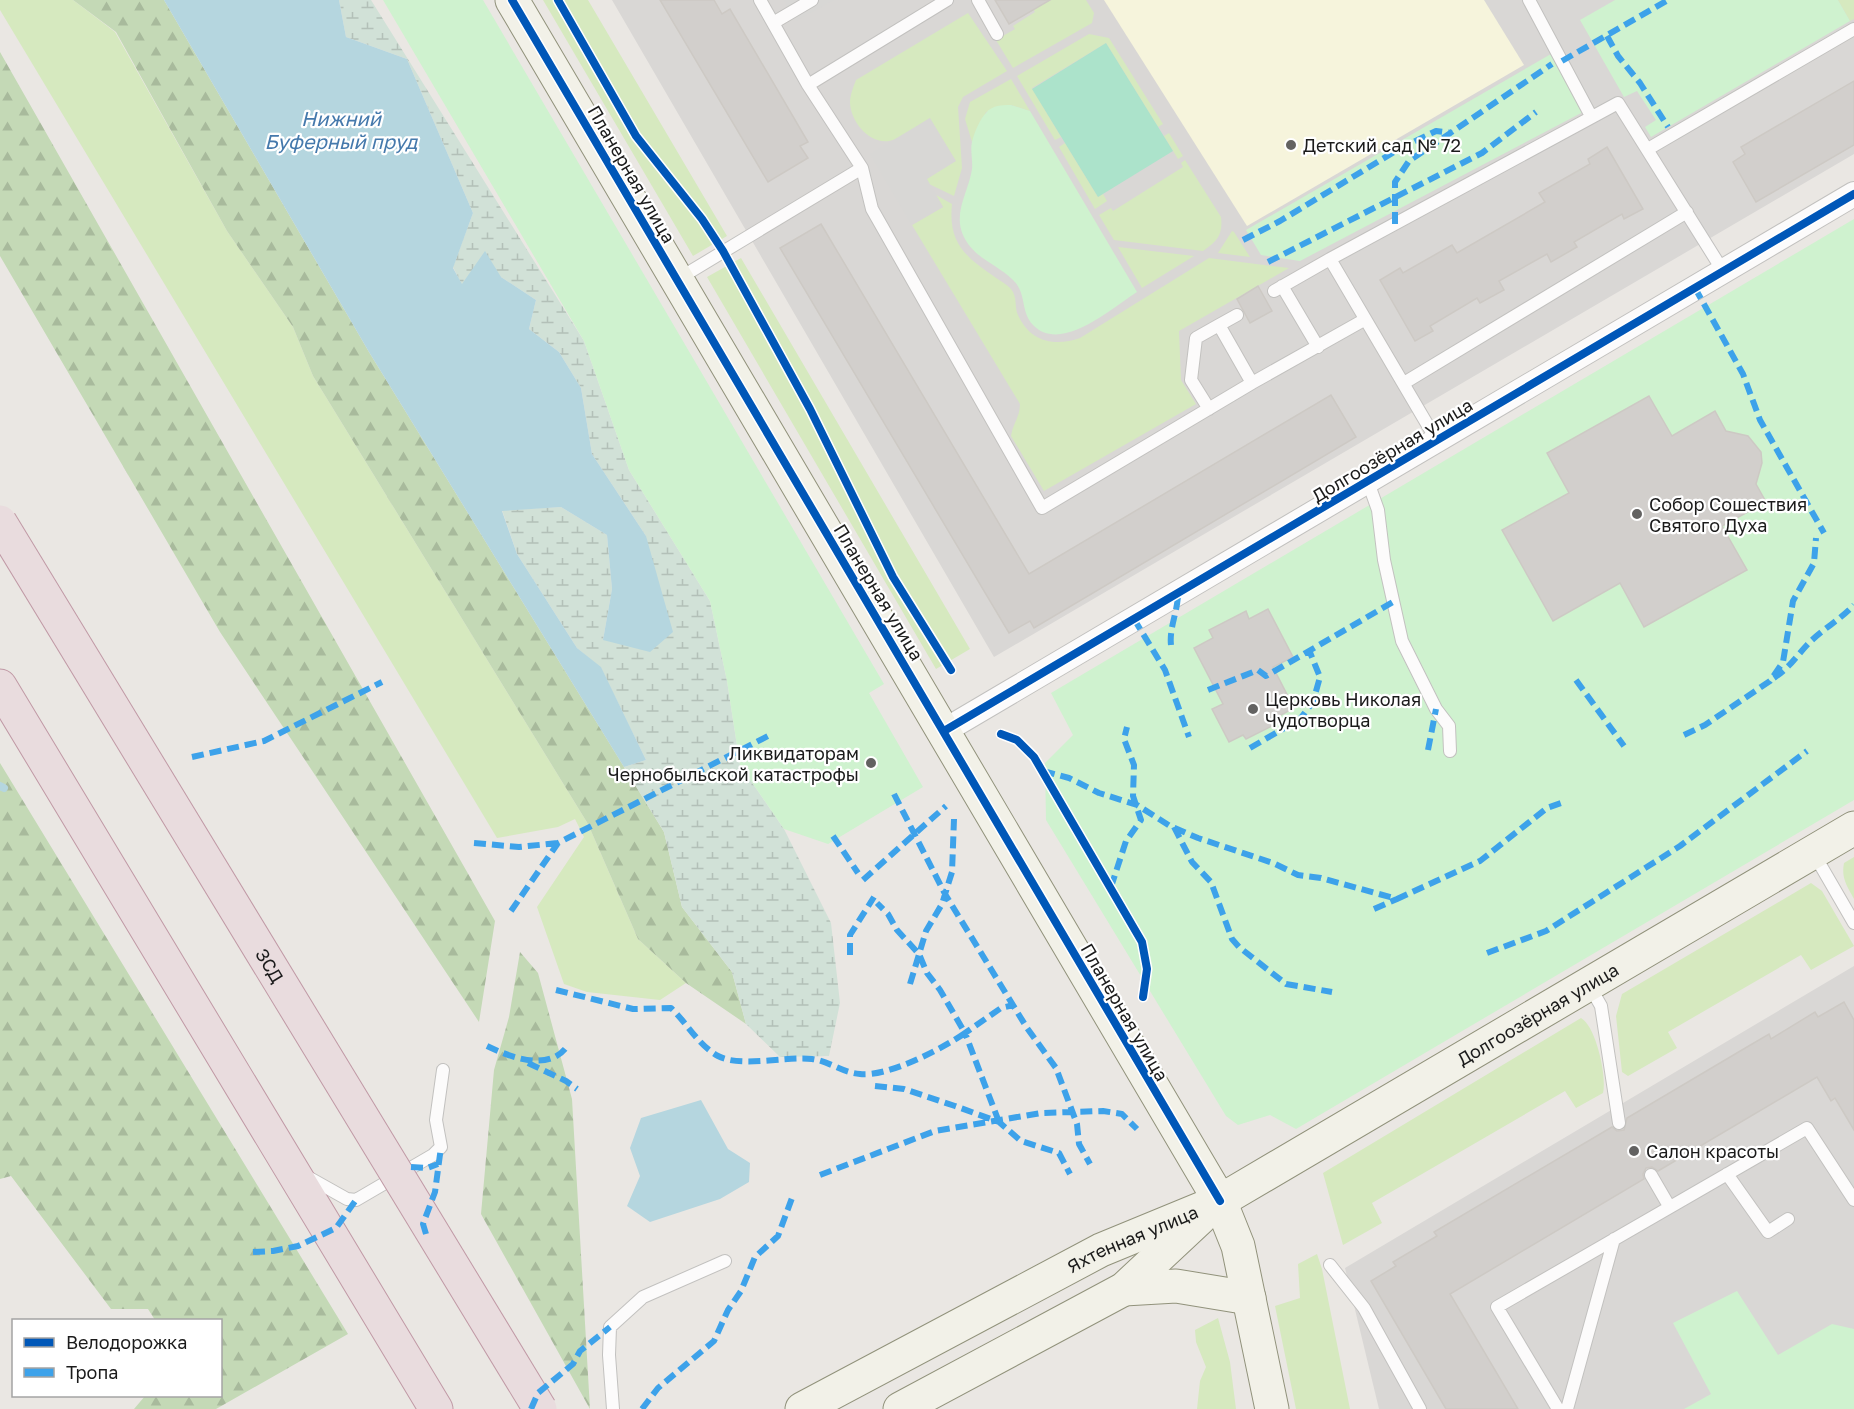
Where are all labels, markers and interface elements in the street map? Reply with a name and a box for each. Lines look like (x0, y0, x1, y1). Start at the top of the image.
street label: Планерная улица (584, 101, 680, 247)
water label: Нижний Буферный пруд (265, 106, 418, 154)
place label: Детский сад № 72 (1303, 134, 1461, 156)
marker: Детский сад № 72 (1284, 138, 1298, 152)
street label: Долгоозёрная улица (1308, 393, 1476, 507)
place label: Собор Сошествия Святого Духа (1649, 493, 1807, 536)
marker: Собор Сошествия Святого Духа (1630, 507, 1644, 521)
street label: Планерная улица (830, 520, 928, 664)
place label: Церковь Николая Чудотворца (1265, 688, 1421, 731)
marker: Церковь Николая Чудотворца (1246, 702, 1260, 716)
place label: Ликвидаторам Чернобыльской катастрофы (608, 742, 859, 785)
marker: Ликвидаторам Чернобыльской катастрофы (864, 756, 878, 770)
street label: Планерная улица (1077, 939, 1173, 1085)
street label: ЗСД (251, 944, 289, 986)
street label: Долгоозёрная улица (1453, 958, 1622, 1070)
place label: Салон красоты (1646, 1140, 1779, 1162)
marker: Салон красоты (1627, 1144, 1641, 1158)
street label: Яхтенная улица (1063, 1200, 1201, 1277)
legend (12, 1319, 222, 1397)
text: Велодорожка (66, 1331, 187, 1353)
text: Тропа (66, 1361, 118, 1383)

